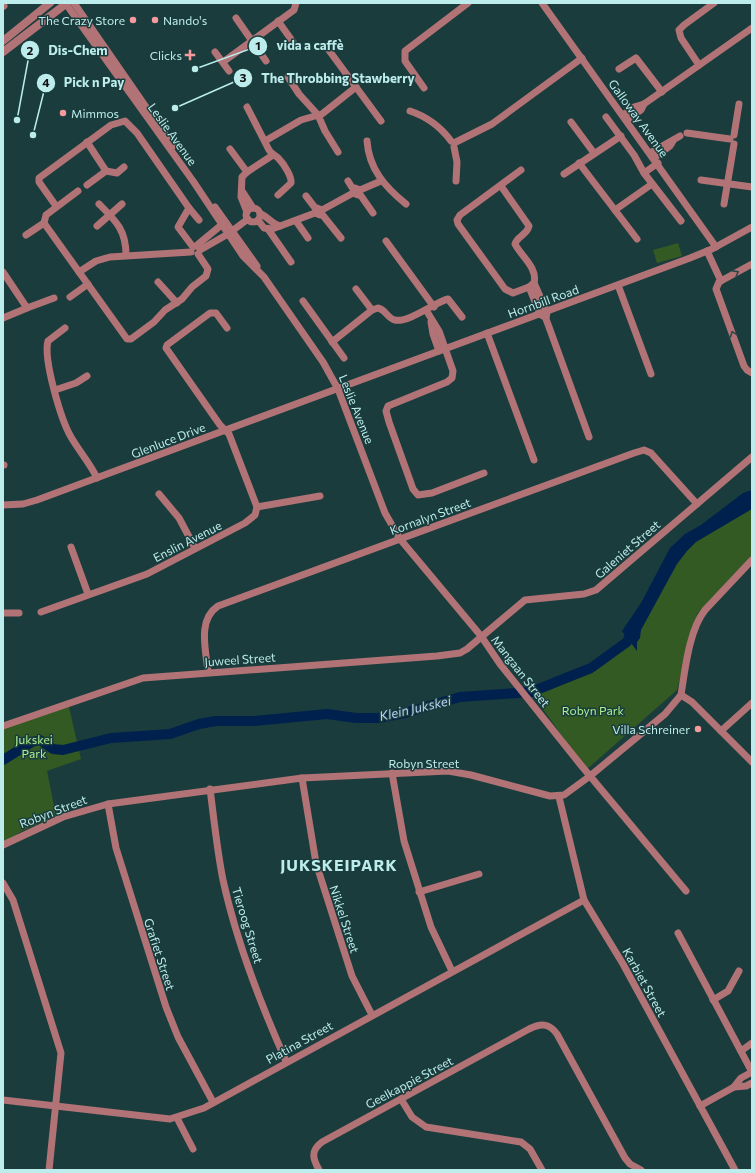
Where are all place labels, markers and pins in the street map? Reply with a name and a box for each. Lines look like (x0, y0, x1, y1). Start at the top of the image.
place label: The Crazy Store (38, 13, 125, 27)
place label: Nando's (163, 13, 207, 27)
marker: The Crazy Store (128, 15, 138, 25)
marker: Nando's (150, 15, 160, 25)
callout: vida a caffè (248, 33, 351, 58)
callout: Dis-Chem (20, 38, 115, 63)
place label: Clicks (150, 48, 182, 62)
marker: Clicks (185, 50, 195, 60)
callout: The Throbbing Stawberry (233, 66, 423, 91)
callout: Pick n Pay (36, 70, 132, 95)
place label: Mimmos (71, 106, 119, 120)
marker: Mimmos (58, 108, 68, 118)
place label: Villa Schreiner (612, 722, 690, 736)
marker: Villa Schreiner (693, 724, 703, 734)

